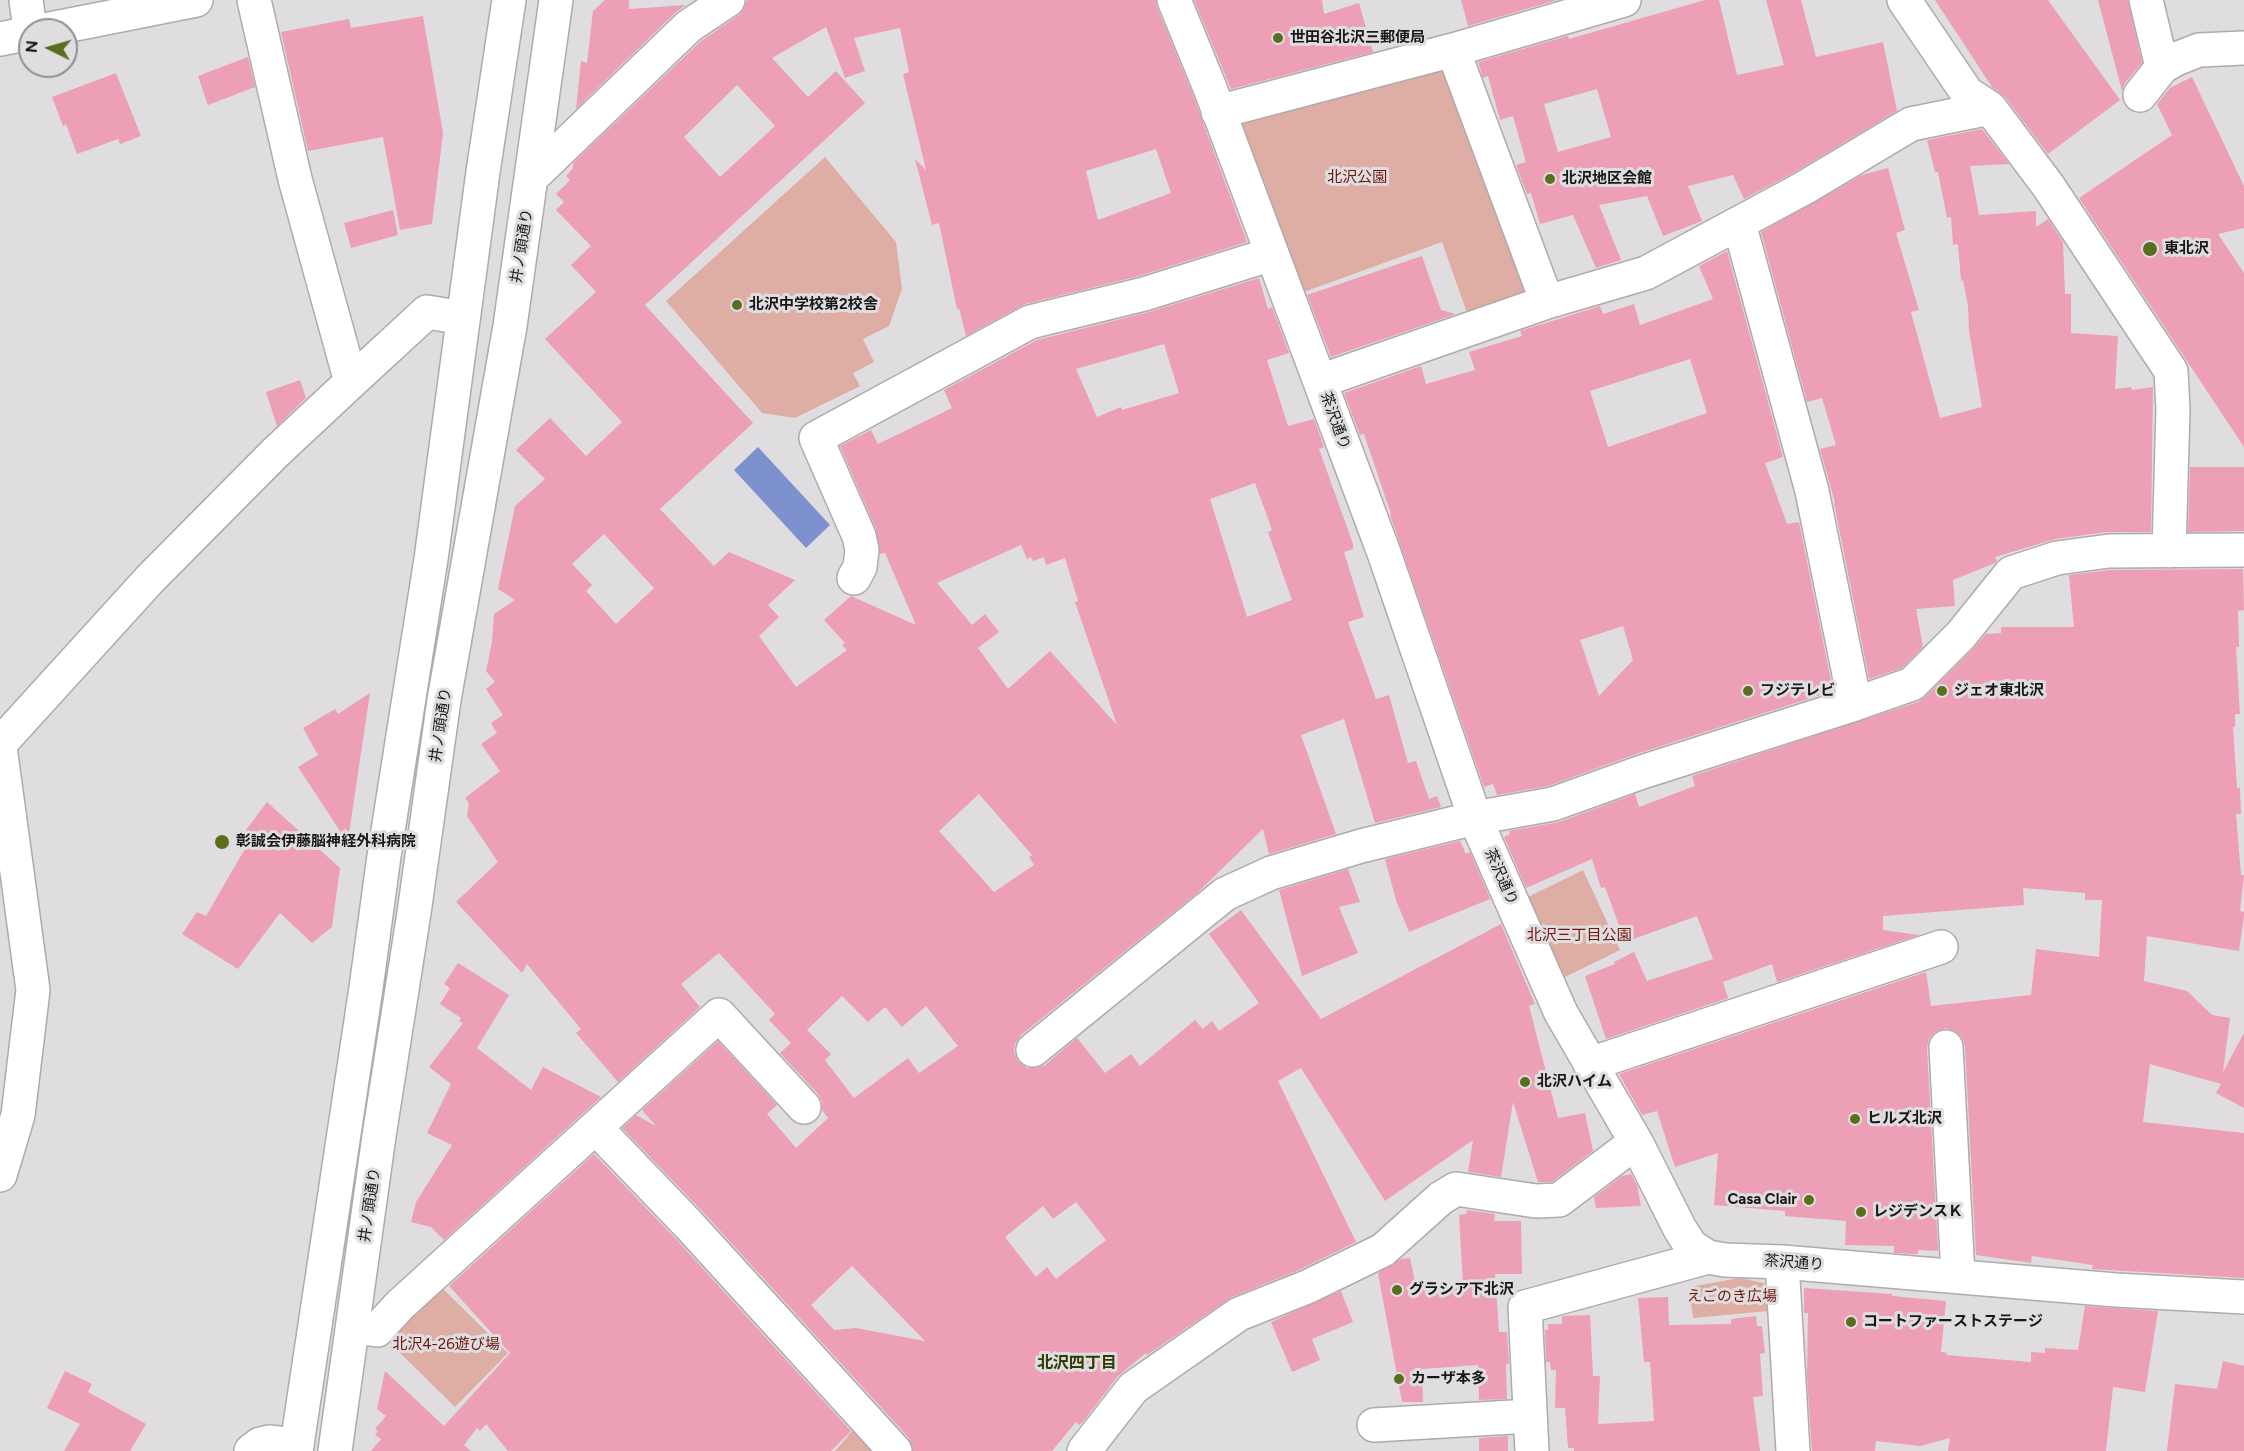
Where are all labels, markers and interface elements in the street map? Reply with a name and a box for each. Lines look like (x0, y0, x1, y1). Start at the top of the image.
north arrow (18, 18, 78, 78)
place label: 世田谷北沢三郵便局 (1290, 29, 1425, 47)
marker: 世田谷北沢三郵便局 (1271, 31, 1285, 45)
text: N (22, 40, 42, 54)
park label: 北沢公園 (1327, 169, 1387, 187)
place label: 北沢地区会館 (1562, 170, 1652, 188)
marker: 北沢地区会館 (1543, 172, 1557, 186)
street label: 井ノ頭通り (507, 208, 537, 284)
marker: 東北沢 (2141, 240, 2159, 258)
place label: 東北沢 (2164, 240, 2209, 258)
place label: 北沢中学校第2校舎 (749, 296, 878, 314)
marker: 北沢中学校第2校舎 (730, 298, 744, 312)
street label: 茶沢通り (1316, 390, 1354, 452)
place label: フジテレビ (1760, 682, 1835, 700)
place label: ジェオ東北沢 (1954, 682, 2044, 700)
marker: フジテレビ (1741, 684, 1755, 698)
marker: ジェオ東北沢 (1935, 684, 1949, 698)
street label: 井ノ頭通り (427, 687, 455, 763)
marker: 彰誠会伊藤脳神経外科病院 (213, 833, 231, 851)
place label: 彰誠会伊藤脳神経外科病院 (236, 833, 416, 851)
street label: 茶沢通り (1481, 846, 1521, 908)
park label: 北沢三丁目公園 (1527, 927, 1631, 945)
place label: 北沢ハイム (1537, 1073, 1612, 1091)
marker: 北沢ハイム (1518, 1075, 1532, 1089)
place label: ヒルズ北沢 (1867, 1110, 1942, 1128)
marker: ヒルズ北沢 (1848, 1112, 1862, 1126)
street label: 井ノ頭通り (356, 1167, 384, 1243)
place label: Casa Clair (1727, 1191, 1797, 1209)
marker: Casa Clair (1802, 1193, 1816, 1207)
place label: レジデンスＫ (1873, 1203, 1963, 1221)
marker: レジデンスＫ (1854, 1205, 1868, 1219)
street label: 茶沢通り (1763, 1252, 1825, 1274)
place label: グラシア下北沢 (1409, 1281, 1514, 1299)
marker: グラシア下北沢 (1390, 1283, 1404, 1297)
park label: えごのき広場 (1687, 1288, 1777, 1306)
place label: コートファーストステージ (1863, 1313, 2043, 1331)
marker: コートファーストステージ (1844, 1315, 1858, 1329)
park label: 北沢4-26遊び場 (392, 1336, 500, 1354)
district label: 北沢四丁目 (1037, 1353, 1117, 1373)
place label: カーザ本多 (1411, 1370, 1486, 1388)
marker: カーザ本多 (1392, 1372, 1406, 1386)

